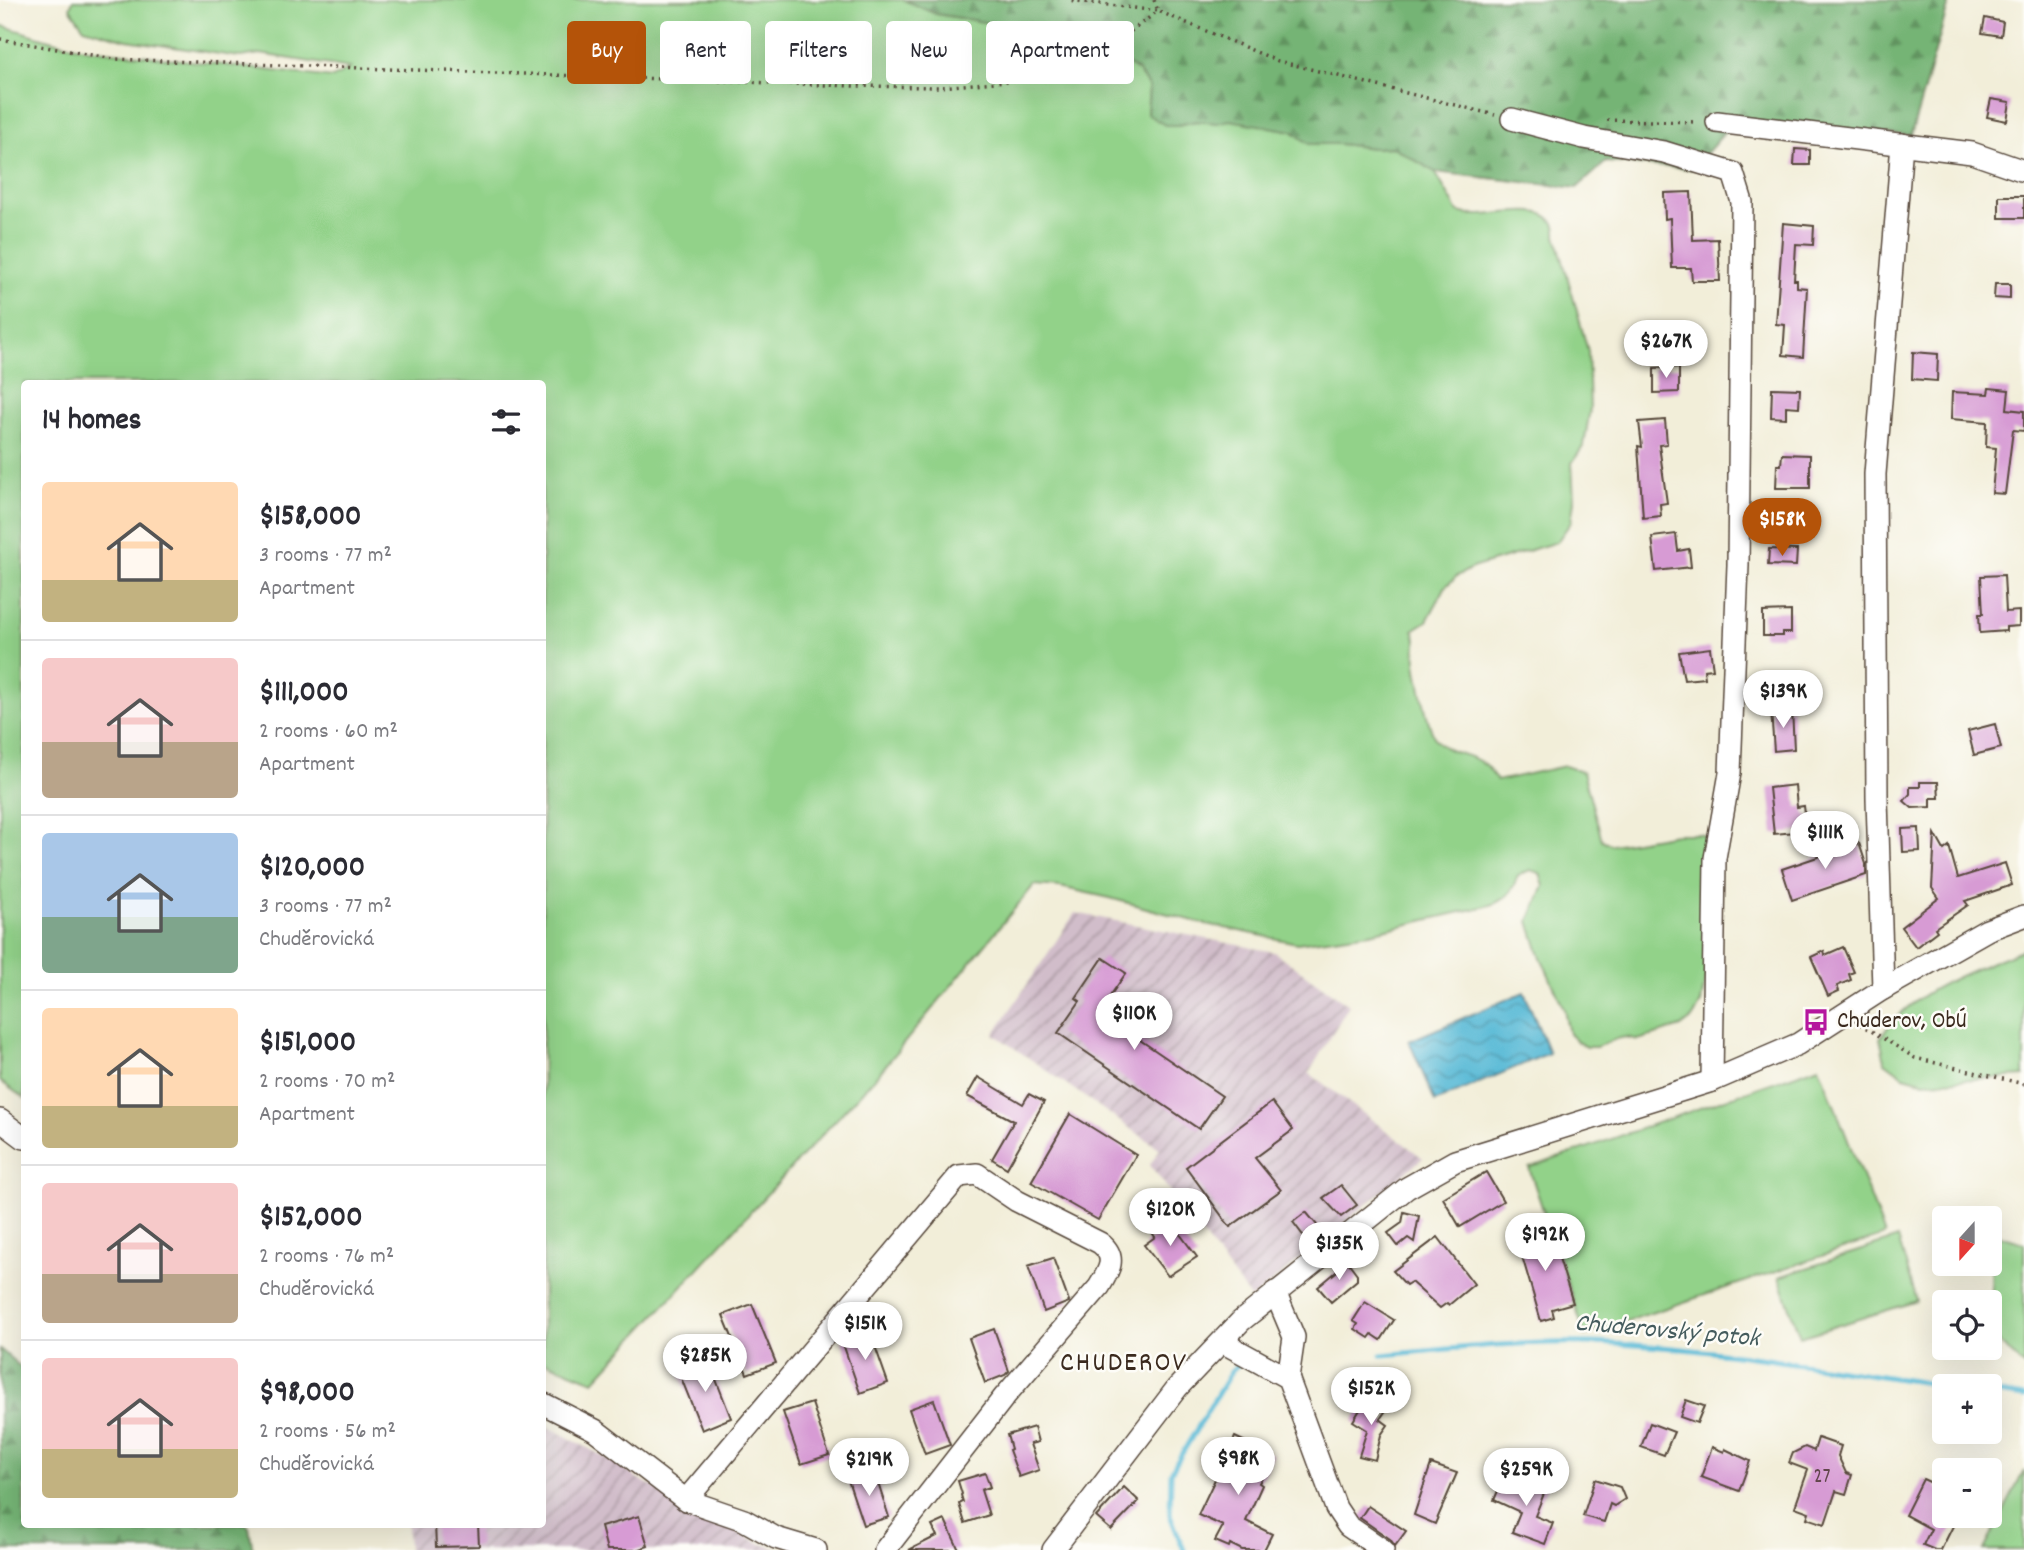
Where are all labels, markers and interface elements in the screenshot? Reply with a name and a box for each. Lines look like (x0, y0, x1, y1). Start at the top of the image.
chip: Buy (567, 21, 646, 84)
chip: Rent (660, 21, 751, 84)
chip: Filters (765, 21, 872, 84)
chip: New (886, 21, 972, 84)
chip: Apartment (986, 21, 1134, 84)
pin: $267K (1617, 320, 1715, 380)
text: $267K (1640, 326, 1692, 359)
text: 14 homes (42, 401, 141, 444)
icon: filters (487, 403, 525, 441)
text: $158,000 (259, 497, 361, 540)
pin: $158K (1733, 498, 1831, 558)
text: $158K (1758, 504, 1806, 537)
icon: home (98, 510, 182, 594)
text: 3 rooms · 77 m² (259, 540, 392, 573)
text: Apartment (259, 573, 355, 606)
pin: $139K (1734, 670, 1832, 730)
text: $111,000 (259, 673, 349, 716)
text: $139K (1759, 676, 1807, 709)
icon: home (98, 686, 182, 770)
text: 2 rooms · 60 m² (259, 716, 398, 749)
text: Apartment (259, 749, 355, 782)
pin: $111K (1776, 812, 1874, 871)
text: $111K (1806, 817, 1844, 850)
text: $120,000 (259, 848, 365, 891)
icon: home (98, 861, 182, 945)
text: 3 rooms · 77 m² (259, 891, 392, 924)
text: Chuděrovická (259, 924, 374, 957)
pin: $110K (1085, 992, 1183, 1052)
text: $110K (1112, 998, 1156, 1031)
place label: Chuderov, ObÚ (1837, 1005, 1967, 1039)
bus stop icon: Chuderov, ObÚ (1801, 1007, 1831, 1037)
text: $151,000 (259, 1023, 356, 1066)
icon: home (98, 1036, 182, 1120)
text: 2 rooms · 70 m² (259, 1066, 395, 1099)
text: Apartment (259, 1099, 355, 1132)
pin: $120K (1121, 1188, 1219, 1248)
text: $120K (1145, 1194, 1195, 1227)
text: $152,000 (259, 1198, 363, 1241)
north arrow (1932, 1206, 2002, 1276)
map controls (1932, 1206, 2002, 1528)
icon: home (98, 1211, 182, 1295)
pin: $192K (1496, 1214, 1594, 1273)
text: $192K (1521, 1219, 1569, 1252)
pin: $135K (1290, 1222, 1388, 1282)
text: $135K (1315, 1228, 1363, 1261)
text: 2 rooms · 76 m² (259, 1241, 394, 1274)
text: Chuděrovická (259, 1274, 374, 1307)
button: locate (1932, 1290, 2002, 1360)
pin: $151K (816, 1302, 914, 1362)
water label: Chuderovský potok (1573, 1306, 1763, 1359)
text: $151K (843, 1308, 887, 1341)
pin: $285K (656, 1334, 754, 1394)
text: $285K (679, 1340, 731, 1373)
district label: CHUDEROV (1060, 1345, 1188, 1385)
pin: $152K (1322, 1368, 1420, 1427)
text: $98,000 (259, 1373, 355, 1416)
text: $152K (1347, 1373, 1395, 1406)
button: + (1932, 1374, 2002, 1444)
icon: home (98, 1386, 182, 1470)
text: 2 rooms · 56 m² (259, 1416, 396, 1449)
pin: $219K (820, 1438, 918, 1498)
pin: $98K (1197, 1438, 1279, 1497)
text: $98K (1217, 1443, 1259, 1476)
text: $219K (845, 1444, 893, 1477)
pin: $259K (1477, 1448, 1575, 1508)
text: Chuděrovická (259, 1449, 374, 1482)
text: $259K (1499, 1454, 1553, 1487)
button: − (1932, 1458, 2002, 1528)
house number: 27 (1813, 1463, 1831, 1493)

